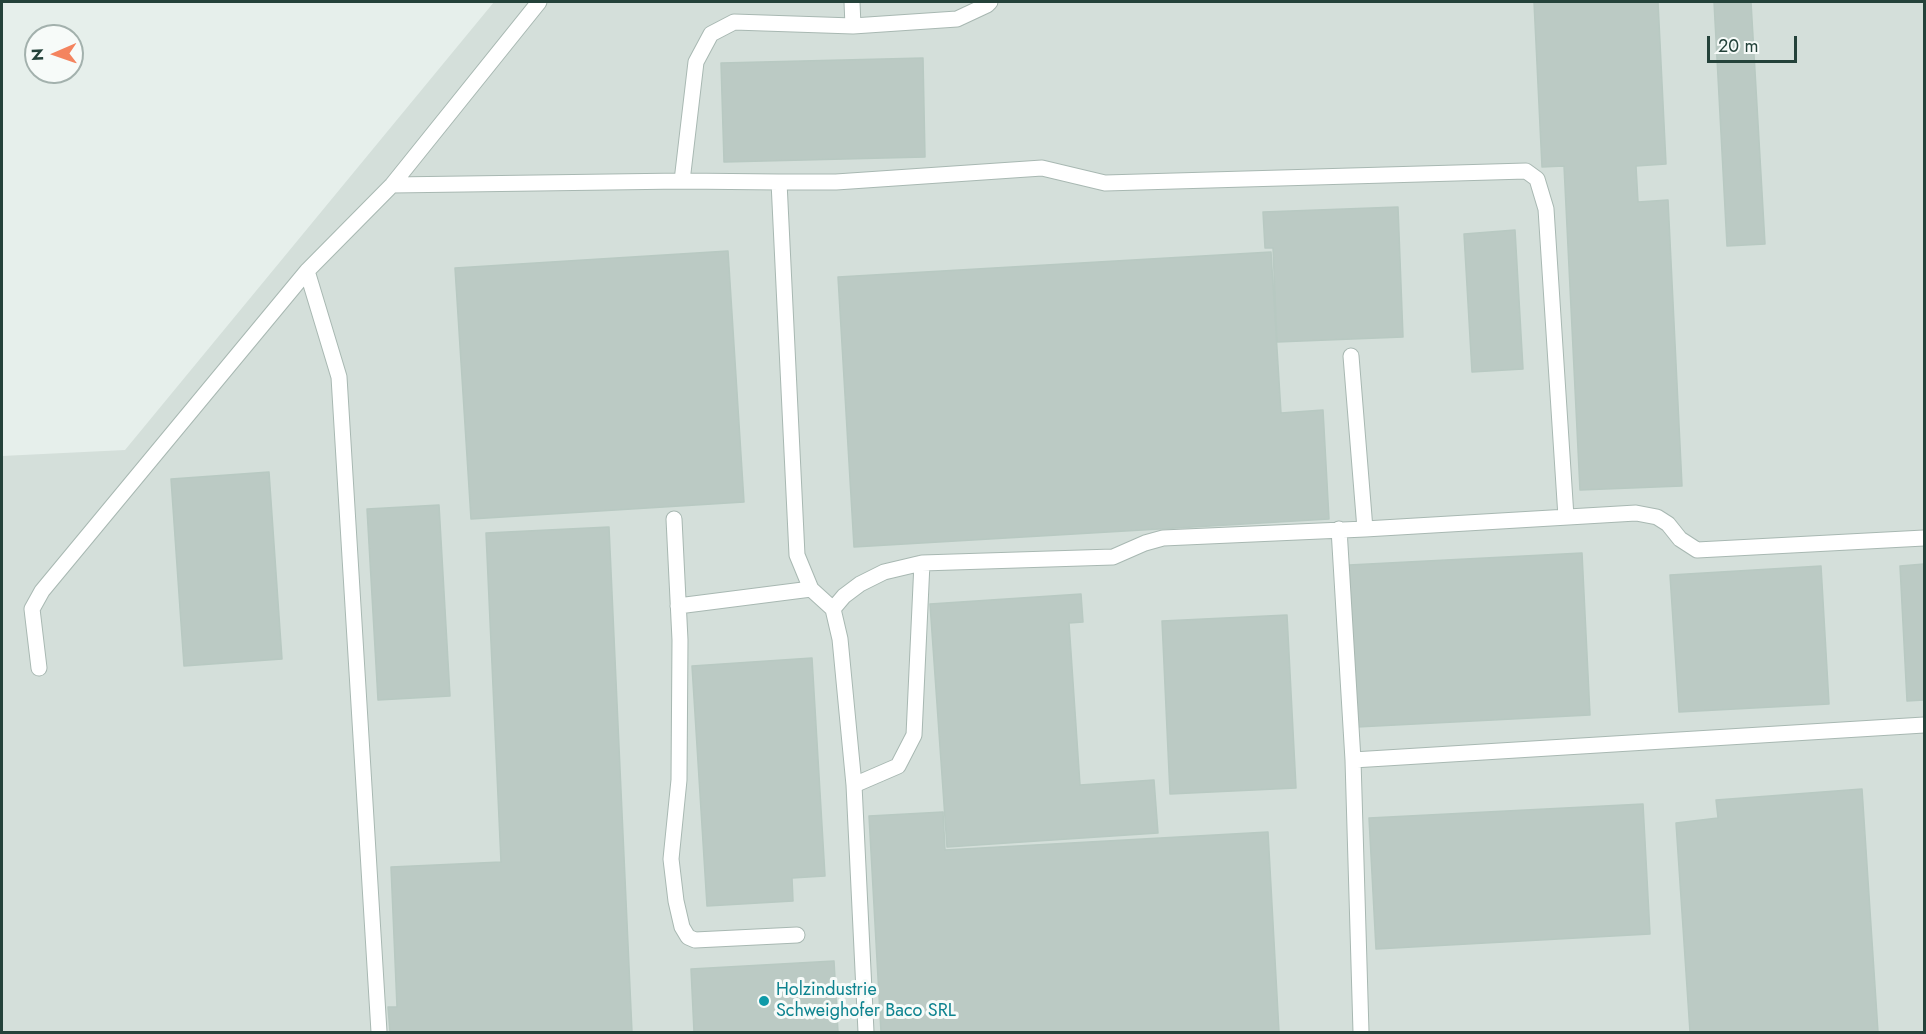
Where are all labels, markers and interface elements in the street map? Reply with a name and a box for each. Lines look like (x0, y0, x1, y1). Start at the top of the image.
north arrow (24, 24, 84, 84)
scale bar (1710, 24, 1800, 62)
text: 20 m (1718, 33, 1758, 59)
text: N (26, 48, 49, 61)
place label: Holzindustrie Schweighofer Baco SRL (776, 980, 956, 1022)
marker: Holzindustrie Schweighofer Baco SRL (757, 994, 771, 1008)

